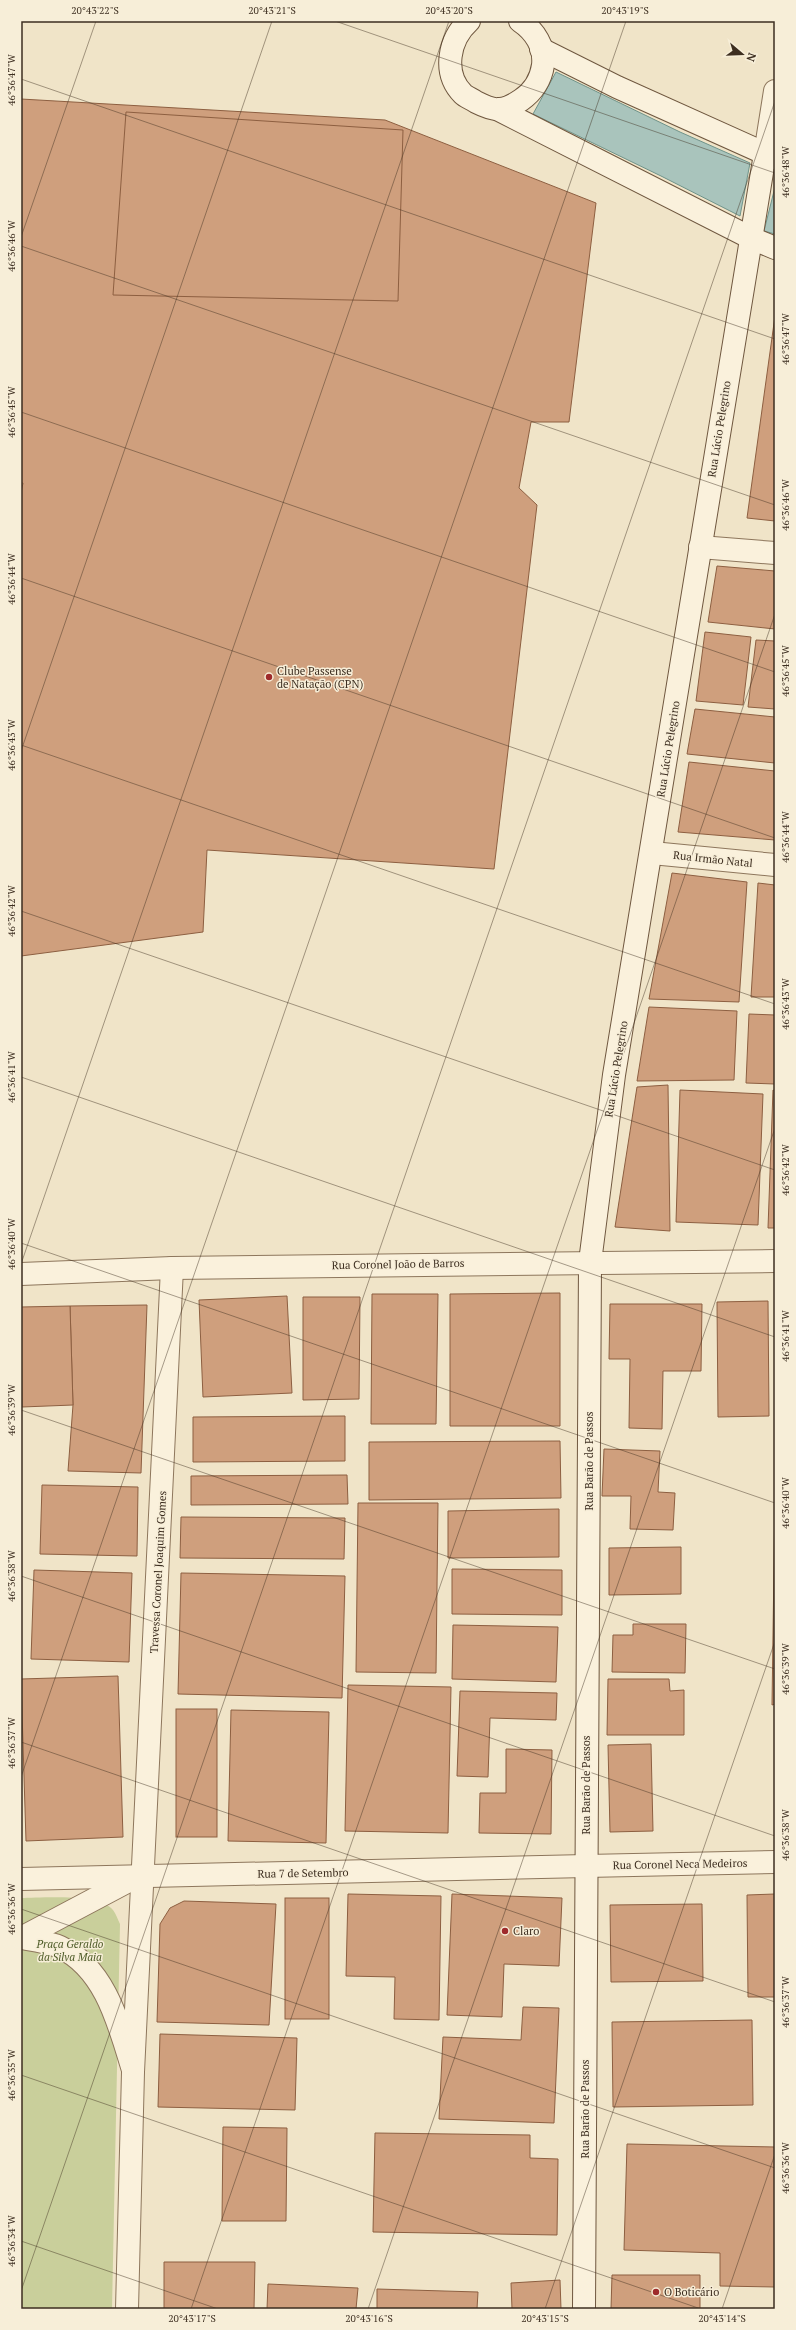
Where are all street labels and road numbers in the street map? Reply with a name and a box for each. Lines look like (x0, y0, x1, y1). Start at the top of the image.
street label: Rua Lúcio Pelegrino (704, 380, 734, 478)
street label: Rua Lúcio Pelegrino (653, 700, 683, 798)
street label: Rua Irmão Natal (672, 848, 754, 870)
street label: Rua Lúcio Pelegrino (601, 1020, 631, 1118)
street label: Rua Coronel João de Barros (331, 1256, 465, 1272)
street label: Rua Barão de Passos (582, 1411, 596, 1511)
street label: Travessa Coronel Joaquim Gomes (147, 1490, 169, 1654)
street label: Rua Barão de Passos (579, 1735, 593, 1835)
street label: Rua Coronel Neca Medeiros (612, 1856, 748, 1872)
street label: Rua 7 de Setembro (257, 1865, 349, 1881)
street label: Rua Barão de Passos (578, 2059, 592, 2159)

